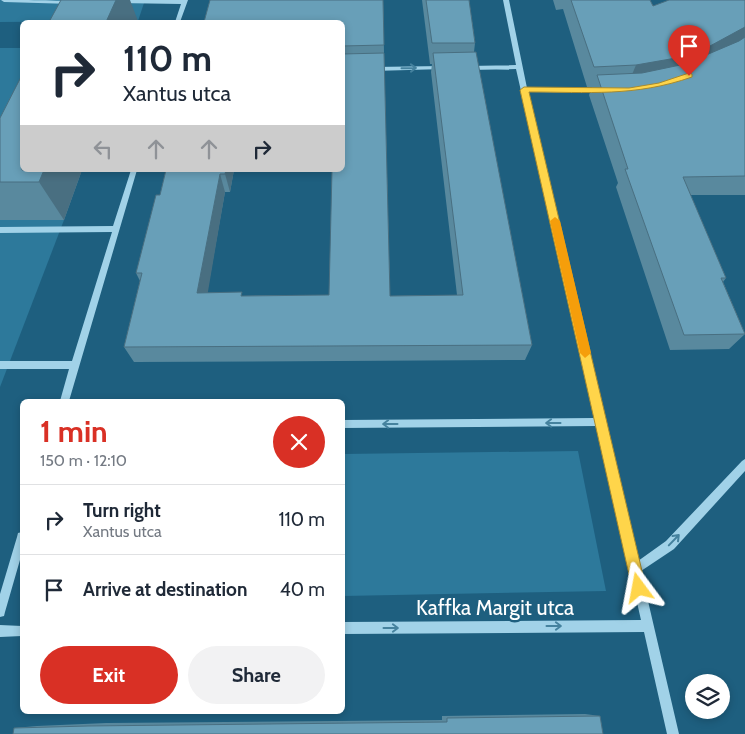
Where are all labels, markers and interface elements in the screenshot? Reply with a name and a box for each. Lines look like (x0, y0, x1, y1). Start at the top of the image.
pin (668, 25, 710, 76)
icon: arrive (675, 32, 703, 60)
text: 110 m (123, 37, 212, 80)
icon: right (40, 40, 105, 105)
one-way arrow (400, 63, 416, 73)
text: Xantus utca (123, 80, 231, 107)
icon: left (89, 135, 117, 163)
icon: ahead (142, 135, 170, 163)
icon: ahead (195, 135, 223, 163)
icon: right (248, 135, 276, 163)
text: 1 min (40, 413, 108, 450)
button: close (273, 416, 325, 468)
one-way arrow (545, 418, 561, 428)
one-way arrow (382, 419, 398, 429)
text: 150 m · 12:10 (40, 451, 127, 470)
text: Turn right (83, 499, 161, 522)
icon: right (40, 506, 68, 534)
text: 110 m (278, 508, 325, 531)
text: Xantus utca (83, 522, 162, 541)
one-way arrow (668, 534, 680, 546)
position arrow (612, 561, 664, 613)
icon: arrive (40, 576, 68, 604)
text: Arrive at destination (83, 578, 247, 601)
text: 40 m (280, 578, 325, 601)
street label: Kaffka Margit utca (416, 595, 574, 620)
one-way arrow (545, 621, 561, 631)
one-way arrow (382, 623, 399, 633)
button: Exit (40, 646, 178, 704)
button: Share (188, 646, 325, 704)
map controls (685, 674, 730, 719)
button: layers (685, 674, 730, 719)

